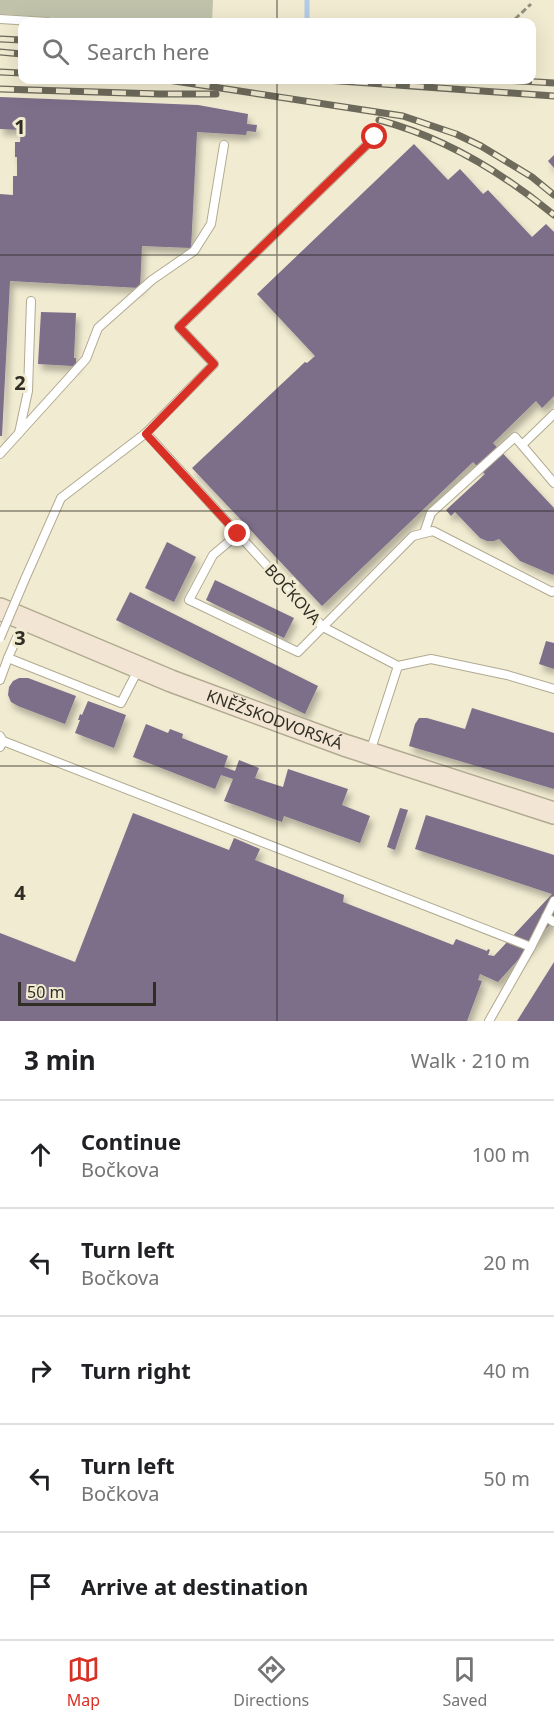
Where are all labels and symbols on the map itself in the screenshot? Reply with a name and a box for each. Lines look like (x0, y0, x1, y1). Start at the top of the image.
text: 1 (14, 113, 26, 140)
route start (361, 123, 387, 149)
text: 2 (14, 369, 26, 396)
route end (224, 520, 250, 546)
street label: BOČKOVA (260, 559, 326, 629)
text: 3 (14, 624, 26, 651)
street label: KNĚŽSKODVORSKÁ (204, 684, 346, 755)
text: 4 (14, 879, 26, 906)
scale bar (18, 979, 156, 1007)

